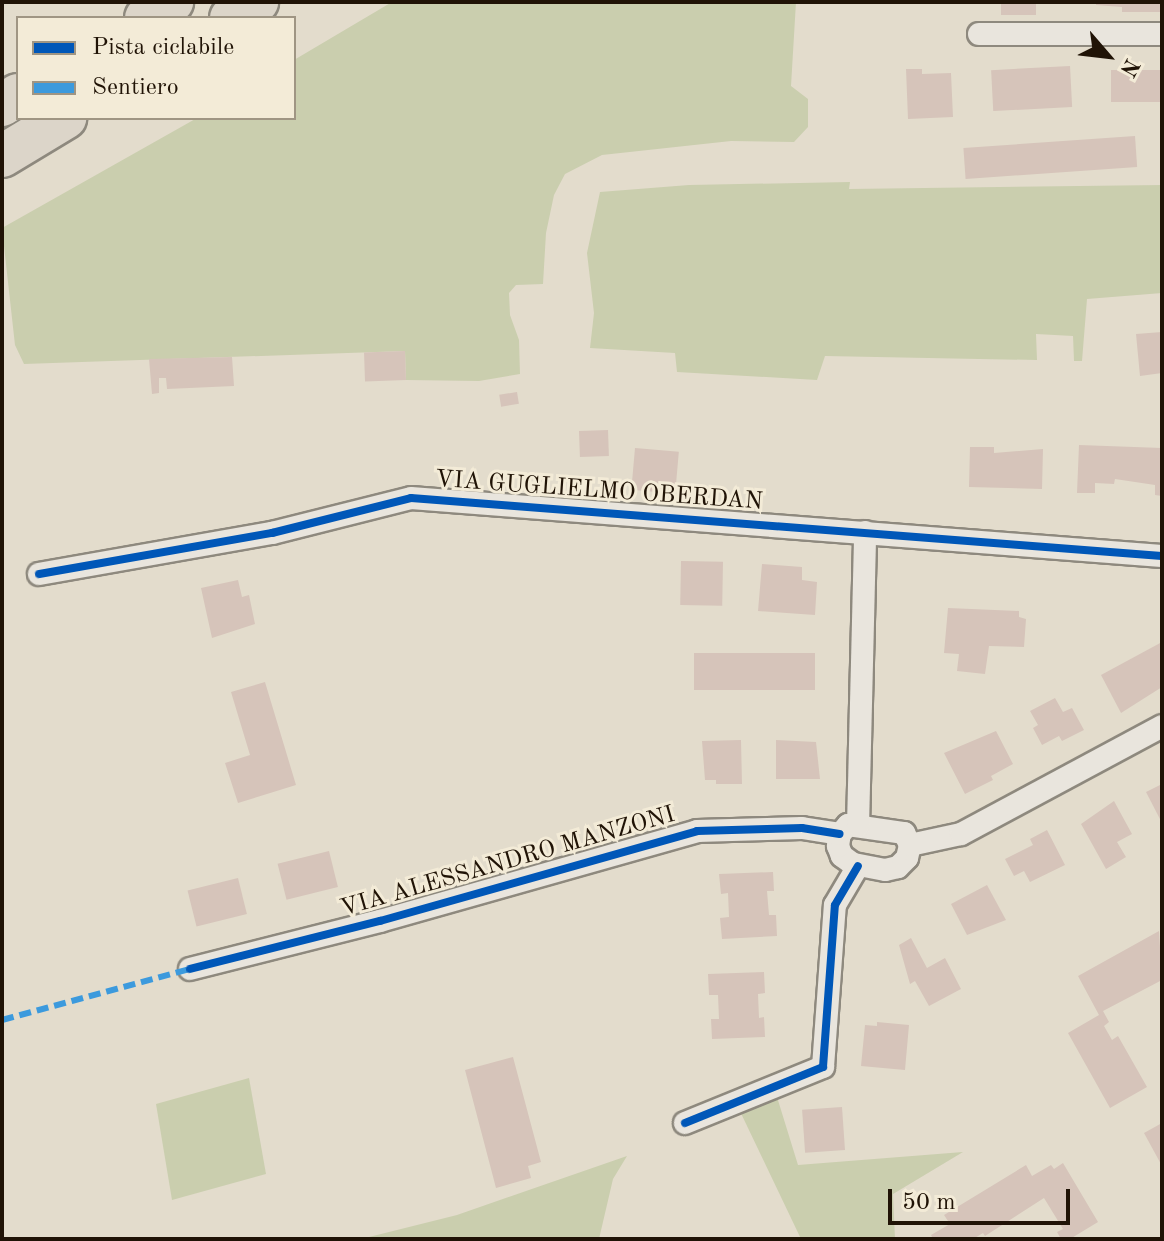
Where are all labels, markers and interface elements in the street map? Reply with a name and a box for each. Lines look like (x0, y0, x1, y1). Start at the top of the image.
legend (16, 16, 296, 120)
north arrow (1068, 16, 1148, 96)
text: Pista ciclabile (92, 36, 234, 60)
text: N (1116, 55, 1143, 80)
text: Sentiero (92, 76, 179, 100)
street label: VIA GUGLIELMO OBERDAN (434, 466, 764, 518)
street label: VIA ALESSANDRO MANZONI (337, 801, 679, 925)
scale bar (892, 1173, 1074, 1223)
text: 50 m (902, 1191, 956, 1215)

